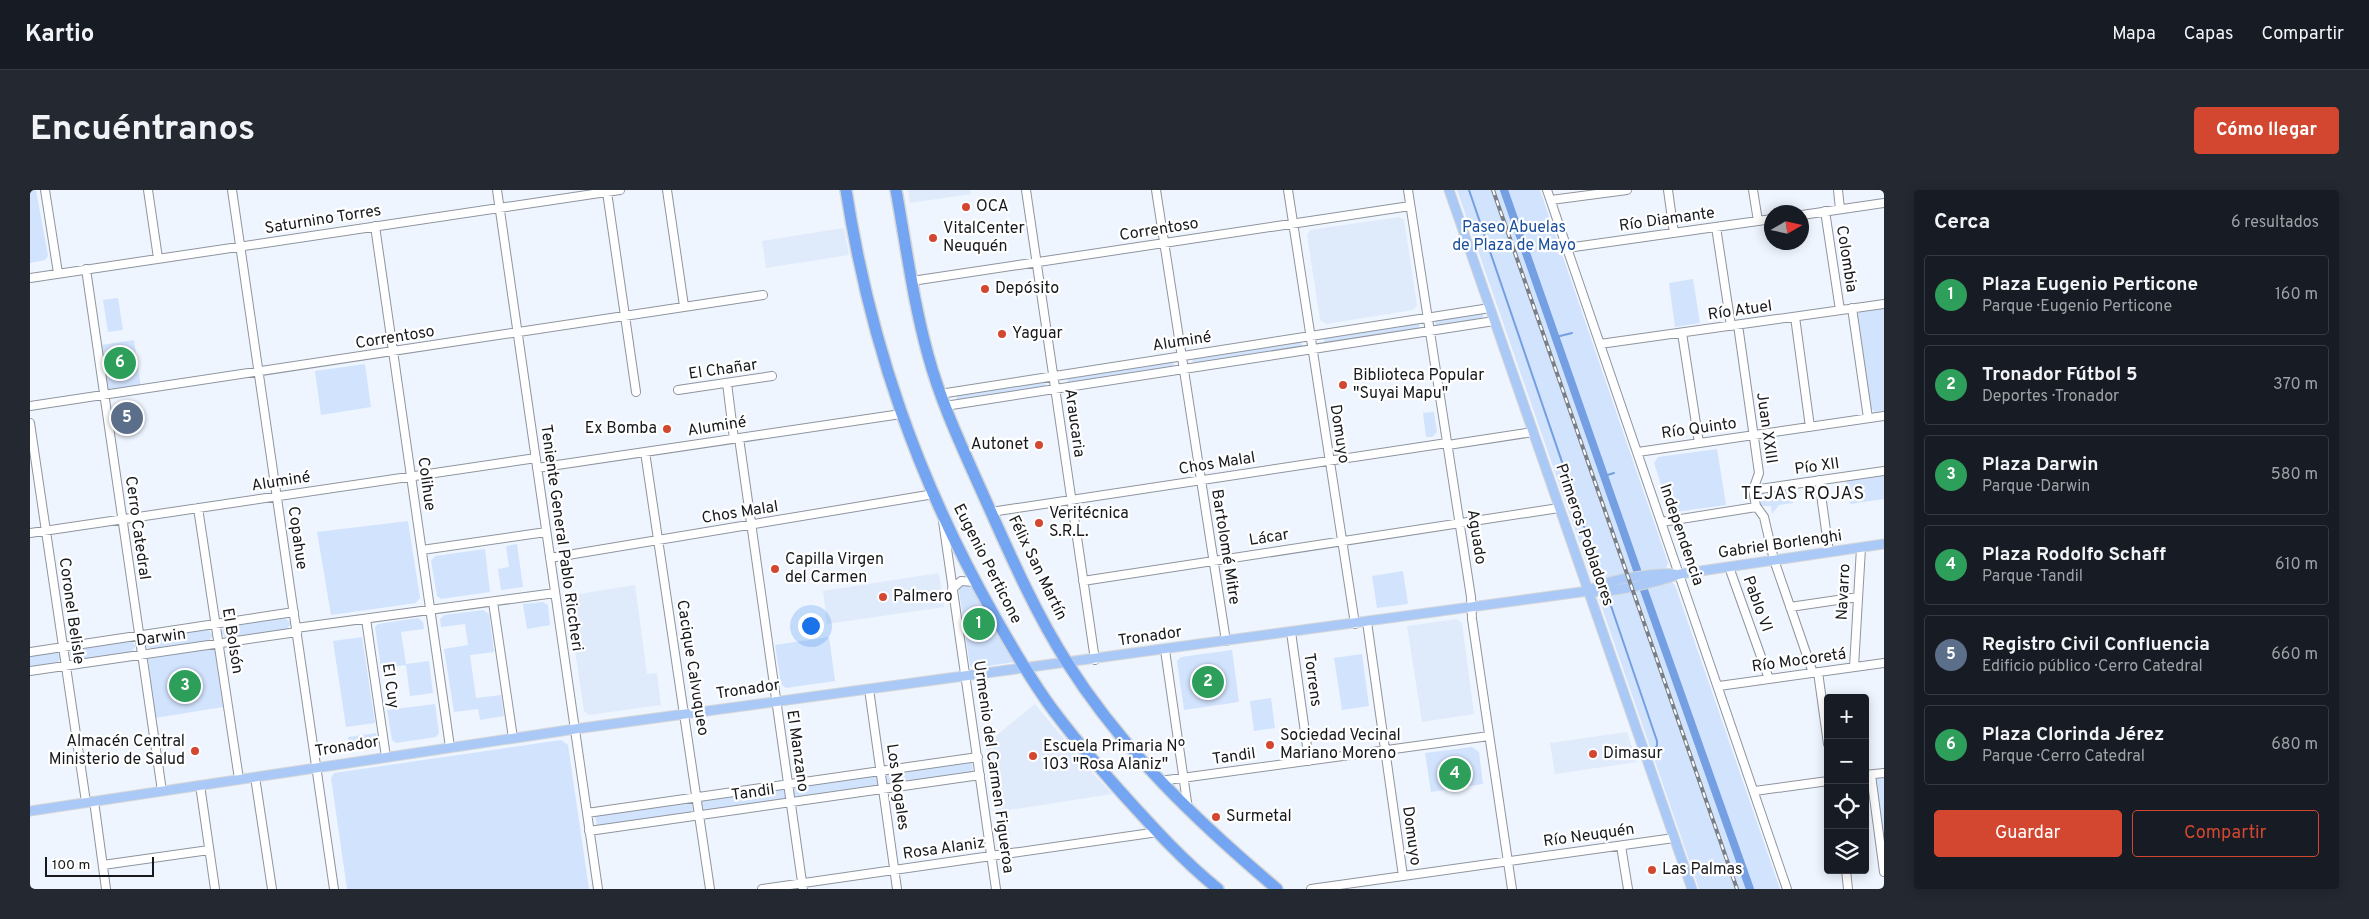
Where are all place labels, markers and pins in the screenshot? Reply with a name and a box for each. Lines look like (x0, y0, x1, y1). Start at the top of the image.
place label: OCA (976, 197, 1009, 217)
marker: OCA (960, 201, 972, 213)
place label: VitalCenter Neuquén (943, 219, 1025, 257)
marker: VitalCenter Neuquén (927, 232, 939, 244)
place label: Depósito (995, 279, 1059, 299)
marker: Depósito (979, 283, 991, 295)
place label: Yaguar (1012, 324, 1063, 344)
marker: Yaguar (996, 328, 1008, 340)
pin: 6 (104, 344, 136, 382)
place label: Biblioteca Popular "Suyai Mapu" (1353, 366, 1484, 404)
marker: Biblioteca Popular "Suyai Mapu" (1337, 379, 1349, 391)
pin: 5 (111, 399, 143, 437)
place label: Ex Bomba (585, 419, 657, 439)
marker: Ex Bomba (661, 423, 673, 435)
place label: Autonet (971, 435, 1029, 455)
marker: Autonet (1033, 439, 1045, 451)
place label: Veritécnica S.R.L. (1049, 504, 1129, 542)
marker: Veritécnica S.R.L. (1033, 517, 1045, 529)
place label: Capilla Virgen del Carmen (785, 550, 884, 588)
marker: Capilla Virgen del Carmen (769, 563, 781, 575)
place label: Palmero (893, 587, 953, 607)
marker: Palmero (877, 591, 889, 603)
pin: 1 (963, 605, 995, 643)
pin: 2 (1192, 663, 1224, 701)
pin: 3 (169, 667, 201, 705)
place label: Sociedad Vecinal Mariano Moreno (1280, 726, 1401, 764)
place label: Almacén Central Ministerio de Salud (49, 732, 185, 770)
place label: Escuela Primaria Nº 103 "Rosa Alaniz" (1043, 737, 1185, 775)
marker: Sociedad Vecinal Mariano Moreno (1264, 739, 1276, 751)
place label: Dimasur (1603, 744, 1663, 764)
marker: Almacén Central Ministerio de Salud (189, 745, 201, 757)
marker: Dimasur (1587, 748, 1599, 760)
marker: Escuela Primaria Nº 103 "Rosa Alaniz" (1027, 750, 1039, 762)
pin: 4 (1439, 755, 1471, 793)
place label: Surmetal (1226, 807, 1292, 827)
marker: Surmetal (1210, 811, 1222, 823)
place label: Las Palmas (1662, 860, 1743, 880)
marker: Las Palmas (1646, 864, 1658, 876)

